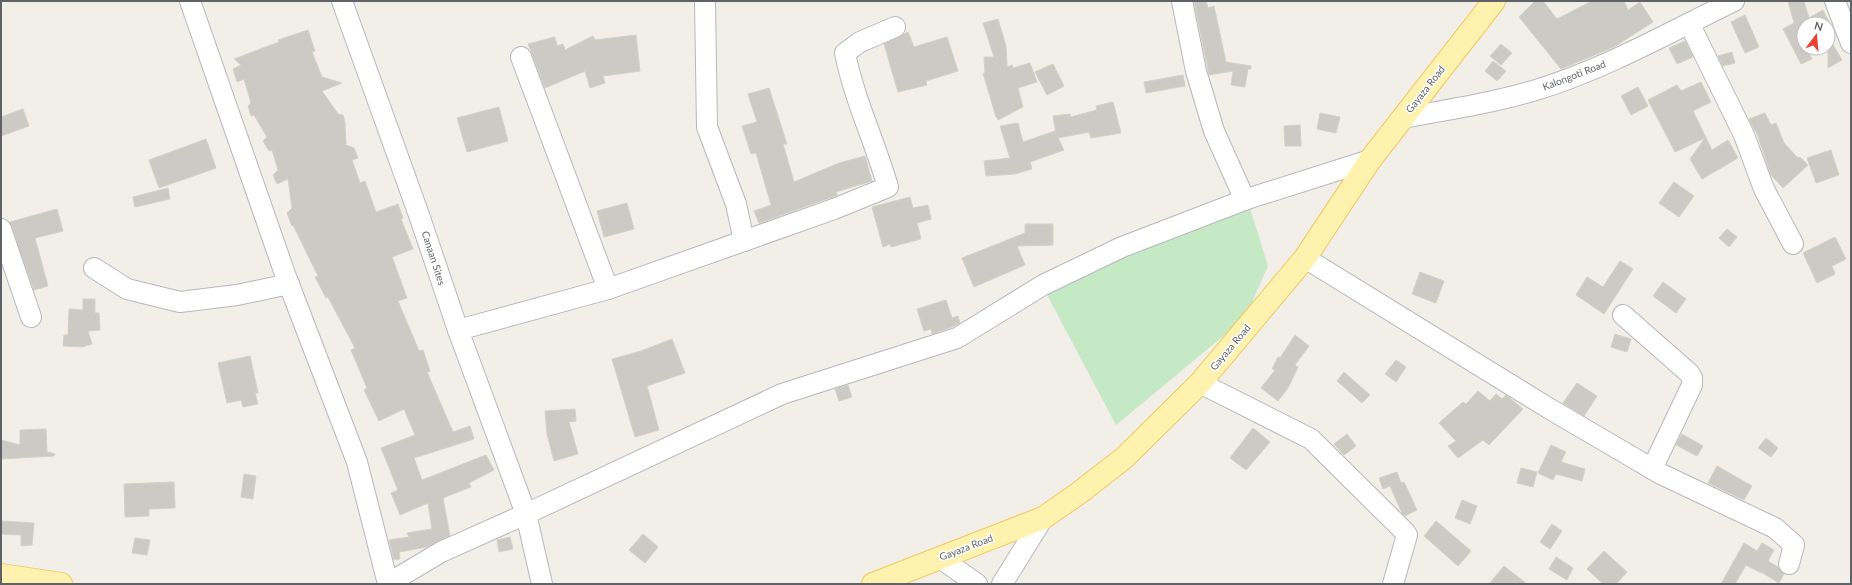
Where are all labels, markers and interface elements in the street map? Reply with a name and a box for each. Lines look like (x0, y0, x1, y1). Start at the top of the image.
north arrow (1796, 16, 1836, 56)
text: N (1813, 18, 1825, 33)
street label: Kalongoti Road (1541, 57, 1607, 93)
street label: Gayaza Road (1403, 63, 1447, 115)
street label: Canaan Sites (420, 229, 448, 287)
street label: Gayaza Road (1207, 322, 1253, 372)
street label: Gayaza Road (938, 531, 994, 563)

